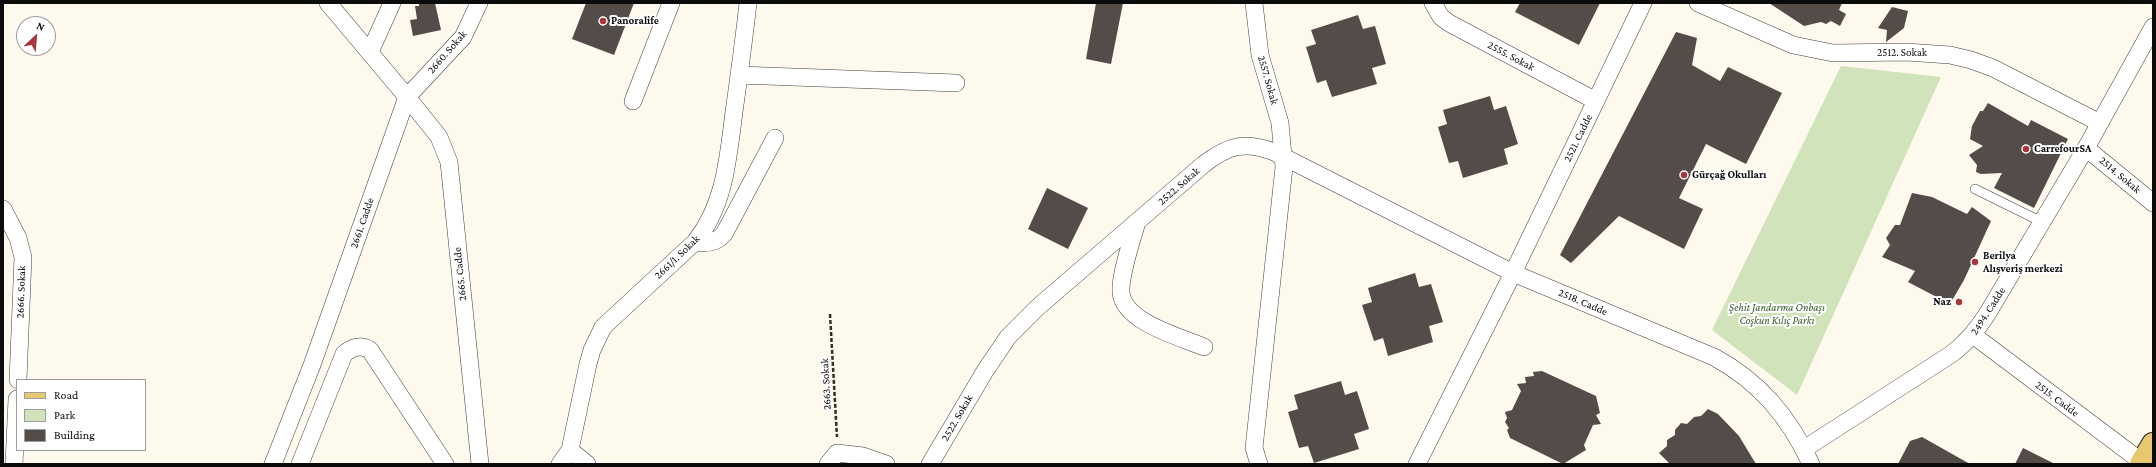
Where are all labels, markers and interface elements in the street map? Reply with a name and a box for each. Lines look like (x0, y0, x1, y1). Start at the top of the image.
place label: Panoralife (611, 14, 659, 28)
north arrow (16, 16, 56, 56)
marker: Panoralife (598, 16, 608, 26)
text: N (35, 19, 47, 33)
street label: 2660. Sokak (425, 28, 469, 76)
street label: 2555. Sokak (1485, 38, 1537, 74)
street label: 2512. Sokak (1877, 46, 1927, 60)
street label: 2557. Sokak (1255, 54, 1281, 106)
street label: 2521. Cadde (1561, 112, 1595, 164)
place label: CarrefourSA (2034, 142, 2092, 156)
marker: CarrefourSA (2021, 144, 2031, 154)
street label: 2514. Sokak (2096, 154, 2144, 196)
street label: 2522. Sokak (1155, 164, 1203, 208)
place label: Gürçağ Okulları (1692, 168, 1767, 182)
marker: Gürçağ Okulları (1679, 170, 1689, 180)
street label: 2661. Cadde (347, 196, 377, 250)
street label: 2661/1. Sokak (652, 232, 702, 282)
street label: 2665. Cadde (451, 247, 469, 301)
place label: Berilya Alışveriş merkezi (1983, 249, 2063, 275)
marker: Berilya Alışveriş merkezi (1970, 257, 1980, 267)
street label: 2666. Sokak (13, 265, 29, 319)
street label: 2494. Cadde (1968, 285, 2008, 337)
street label: 2518. Cadde (1556, 286, 1610, 318)
place label: Naz (1933, 295, 1951, 309)
marker: Naz (1954, 297, 1964, 307)
park label: Şehit Jandarma Onbaşı Coşkun Kılıç Parkı (1729, 301, 1825, 327)
street label: 2663. Sokak (818, 358, 834, 410)
street label: 2515. Cadde (2032, 378, 2082, 420)
legend (16, 379, 146, 451)
text: Road (54, 388, 78, 402)
street label: 2522. Sokak (938, 392, 976, 444)
text: Park (54, 408, 75, 422)
text: Building (54, 428, 95, 442)

